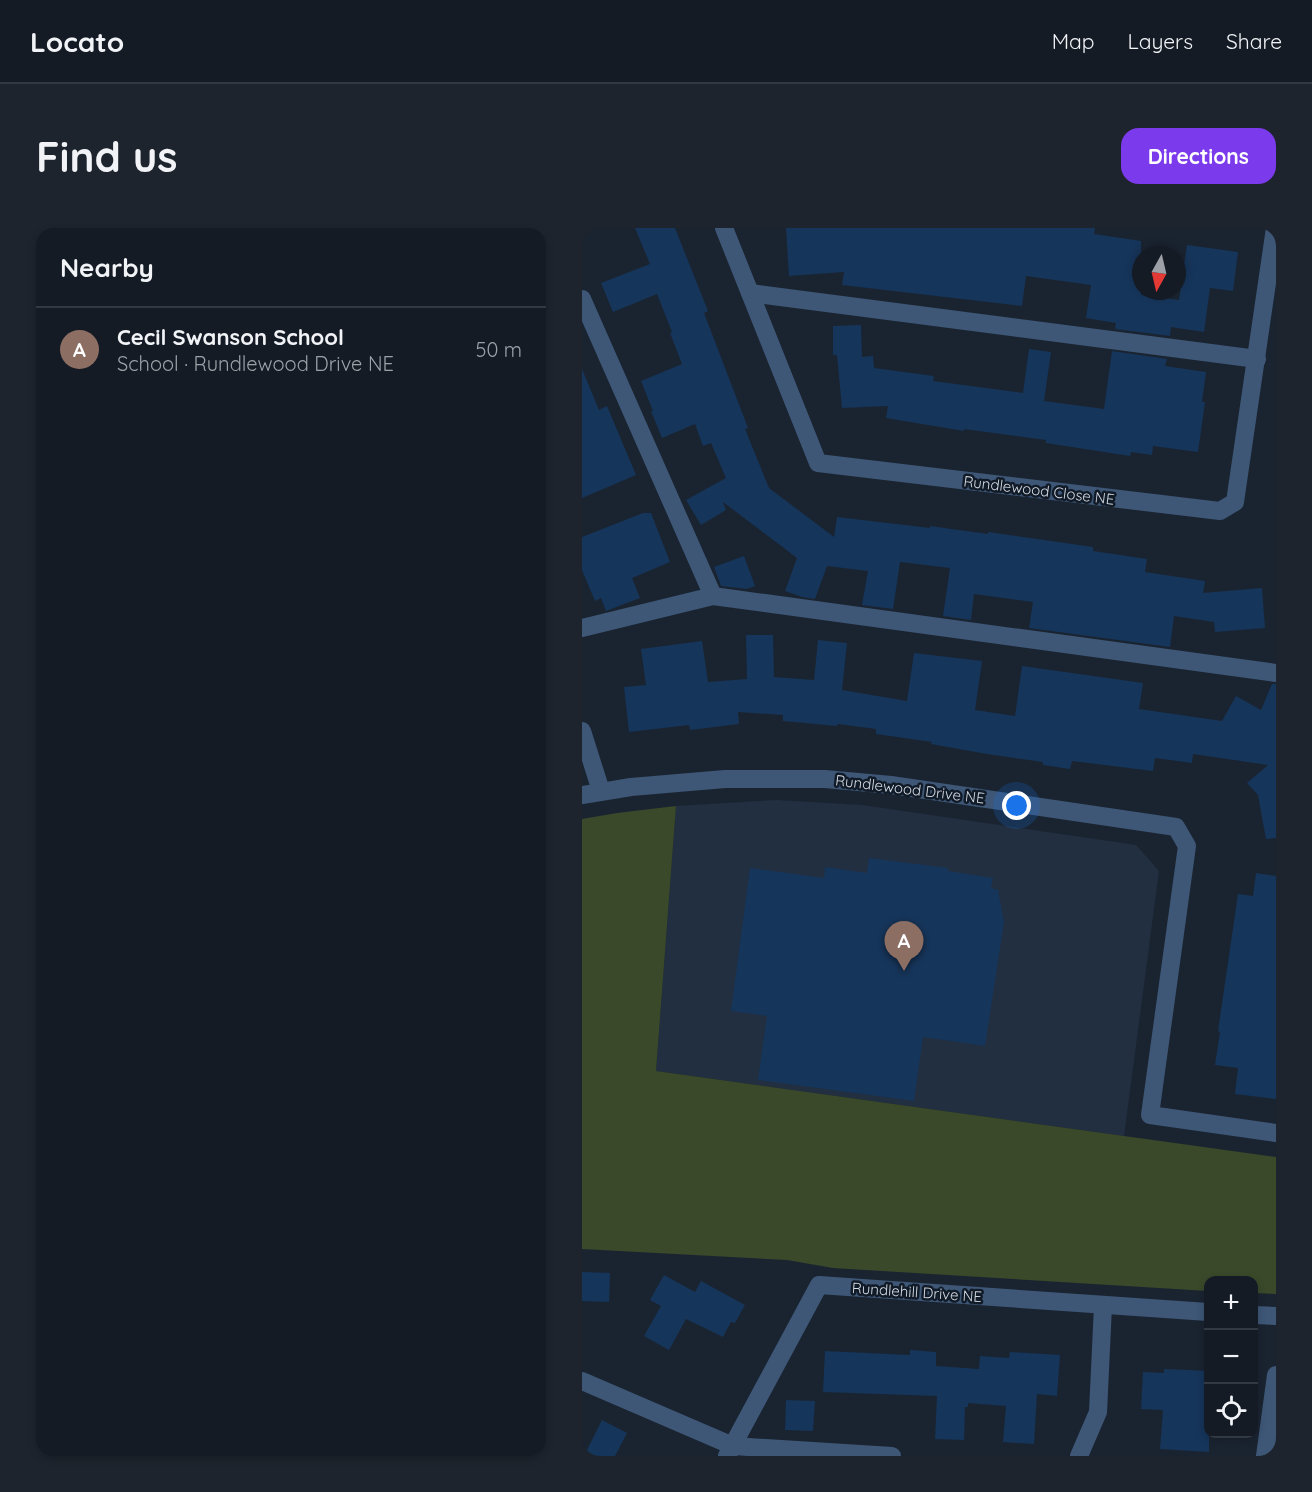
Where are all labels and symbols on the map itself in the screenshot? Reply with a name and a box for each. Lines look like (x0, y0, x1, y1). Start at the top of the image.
north arrow (1132, 246, 1186, 300)
street label: Rundlewood Close NE (963, 471, 1115, 509)
street label: Rundlewood Drive NE (834, 770, 986, 808)
your location (1002, 791, 1031, 820)
pin: A (884, 922, 924, 971)
street label: Rundlehill Drive NE (851, 1278, 983, 1306)

